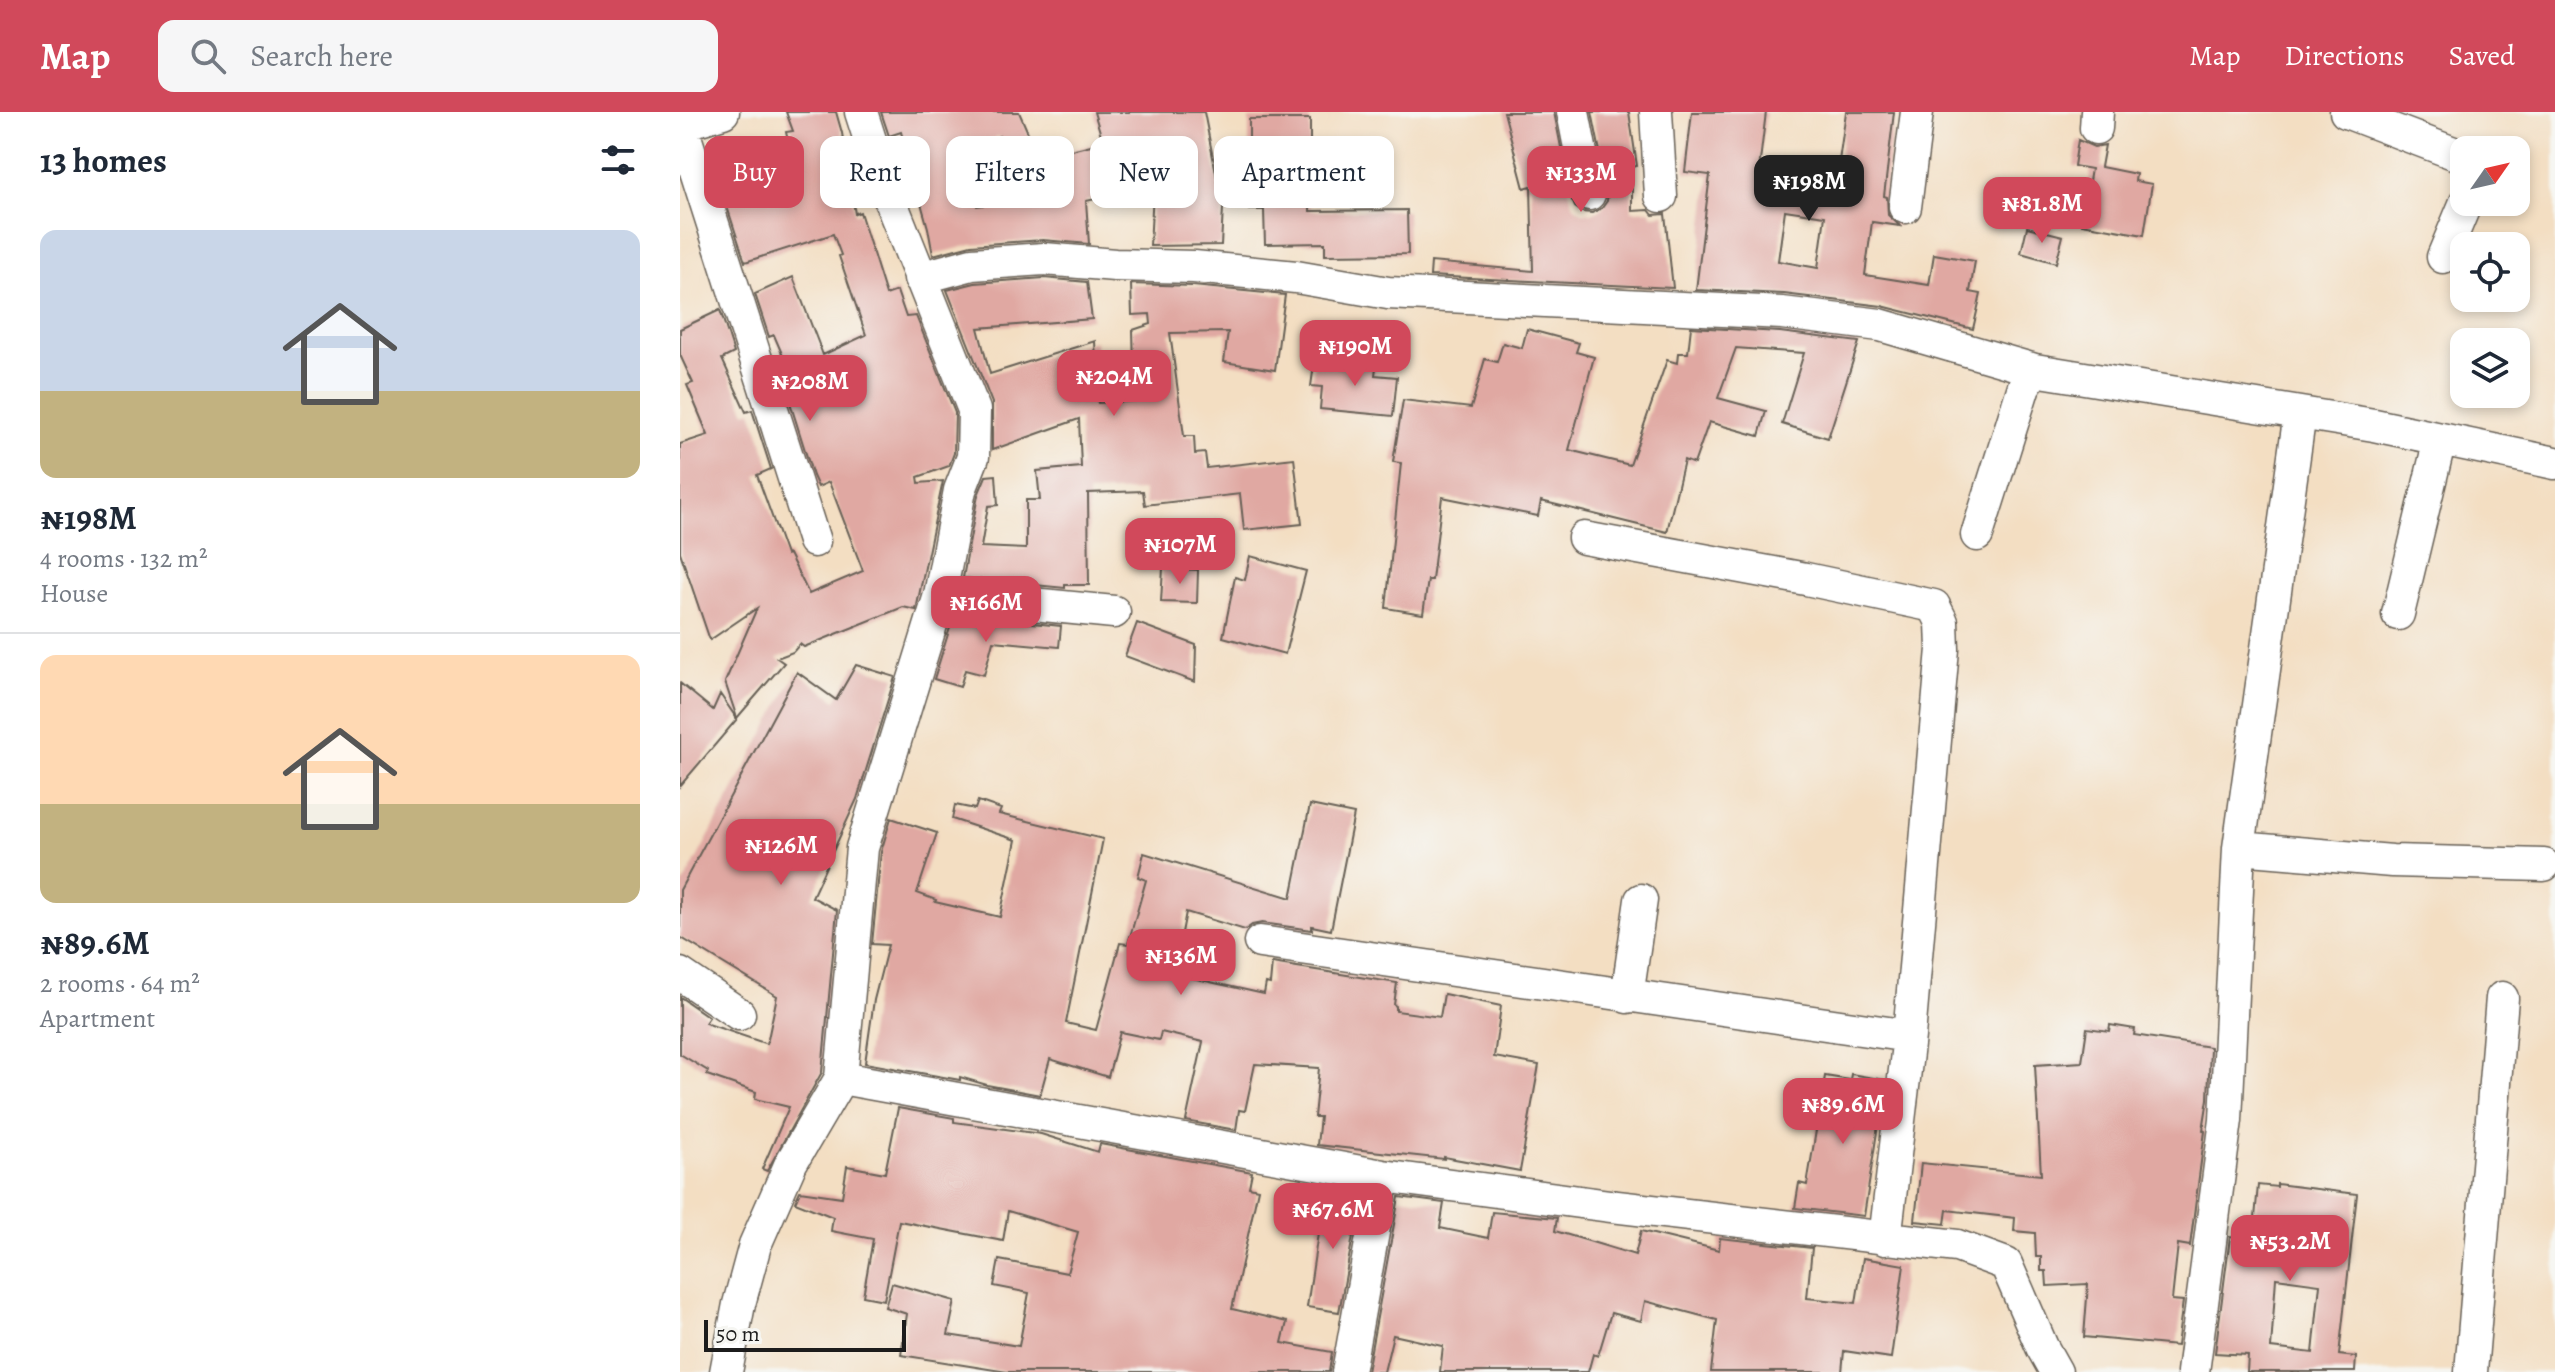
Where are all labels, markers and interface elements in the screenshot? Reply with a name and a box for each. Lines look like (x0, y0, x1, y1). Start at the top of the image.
search box (158, 20, 718, 92)
text: Map (40, 30, 110, 82)
icon: search (186, 34, 230, 78)
text: Search here (250, 36, 393, 76)
text: Map (2189, 37, 2240, 75)
text: Directions (2284, 37, 2405, 75)
text: Saved (2449, 37, 2515, 75)
chip: Buy (704, 136, 804, 208)
chip: Rent (820, 136, 930, 208)
chip: Filters (946, 136, 1074, 208)
chip: New (1090, 136, 1198, 208)
chip: Apartment (1214, 136, 1394, 208)
north arrow (2450, 136, 2530, 216)
map controls (2450, 136, 2530, 408)
text: 13 homes (40, 137, 167, 184)
icon: filters (596, 138, 640, 182)
pin: ₦133M (1525, 146, 1637, 214)
text: ₦133M (1545, 154, 1617, 189)
pin: ₦198M (1753, 155, 1865, 223)
text: ₦198M (1772, 163, 1846, 198)
pin: ₦81.8M (1977, 177, 2107, 245)
text: ₦81.8M (2001, 185, 2083, 220)
button: locate (2450, 232, 2530, 312)
icon: home (268, 282, 412, 426)
pin: ₦190M (1299, 320, 1411, 388)
text: ₦190M (1318, 328, 1392, 363)
button: layers (2450, 328, 2530, 408)
pin: ₦204M (1058, 350, 1170, 418)
pin: ₦208M (754, 355, 866, 423)
text: ₦204M (1075, 358, 1153, 393)
text: ₦208M (771, 363, 849, 398)
text: ₦198M (40, 494, 137, 541)
pin: ₦107M (1124, 518, 1236, 586)
text: ₦107M (1143, 526, 1217, 561)
text: 4 rooms · 132 m² (40, 541, 207, 576)
text: House (40, 576, 108, 611)
pin: ₦166M (930, 576, 1042, 644)
text: ₦166M (949, 584, 1023, 619)
icon: home (268, 707, 412, 851)
pin: ₦126M (725, 819, 837, 887)
text: ₦126M (744, 827, 818, 862)
text: ₦89.6M (40, 919, 150, 966)
pin: ₦136M (1125, 929, 1237, 997)
text: ₦136M (1145, 937, 1217, 972)
text: 2 rooms · 64 m² (40, 966, 200, 1001)
text: Apartment (40, 1001, 155, 1036)
pin: ₦89.6M (1778, 1078, 1908, 1146)
text: ₦89.6M (1801, 1086, 1885, 1121)
pin: ₦67.6M (1268, 1183, 1398, 1251)
text: ₦67.6M (1292, 1191, 1374, 1226)
pin: ₦53.2M (2225, 1215, 2355, 1283)
text: ₦53.2M (2249, 1223, 2331, 1258)
scale bar (704, 1316, 906, 1352)
text: 50 m (716, 1319, 760, 1349)

